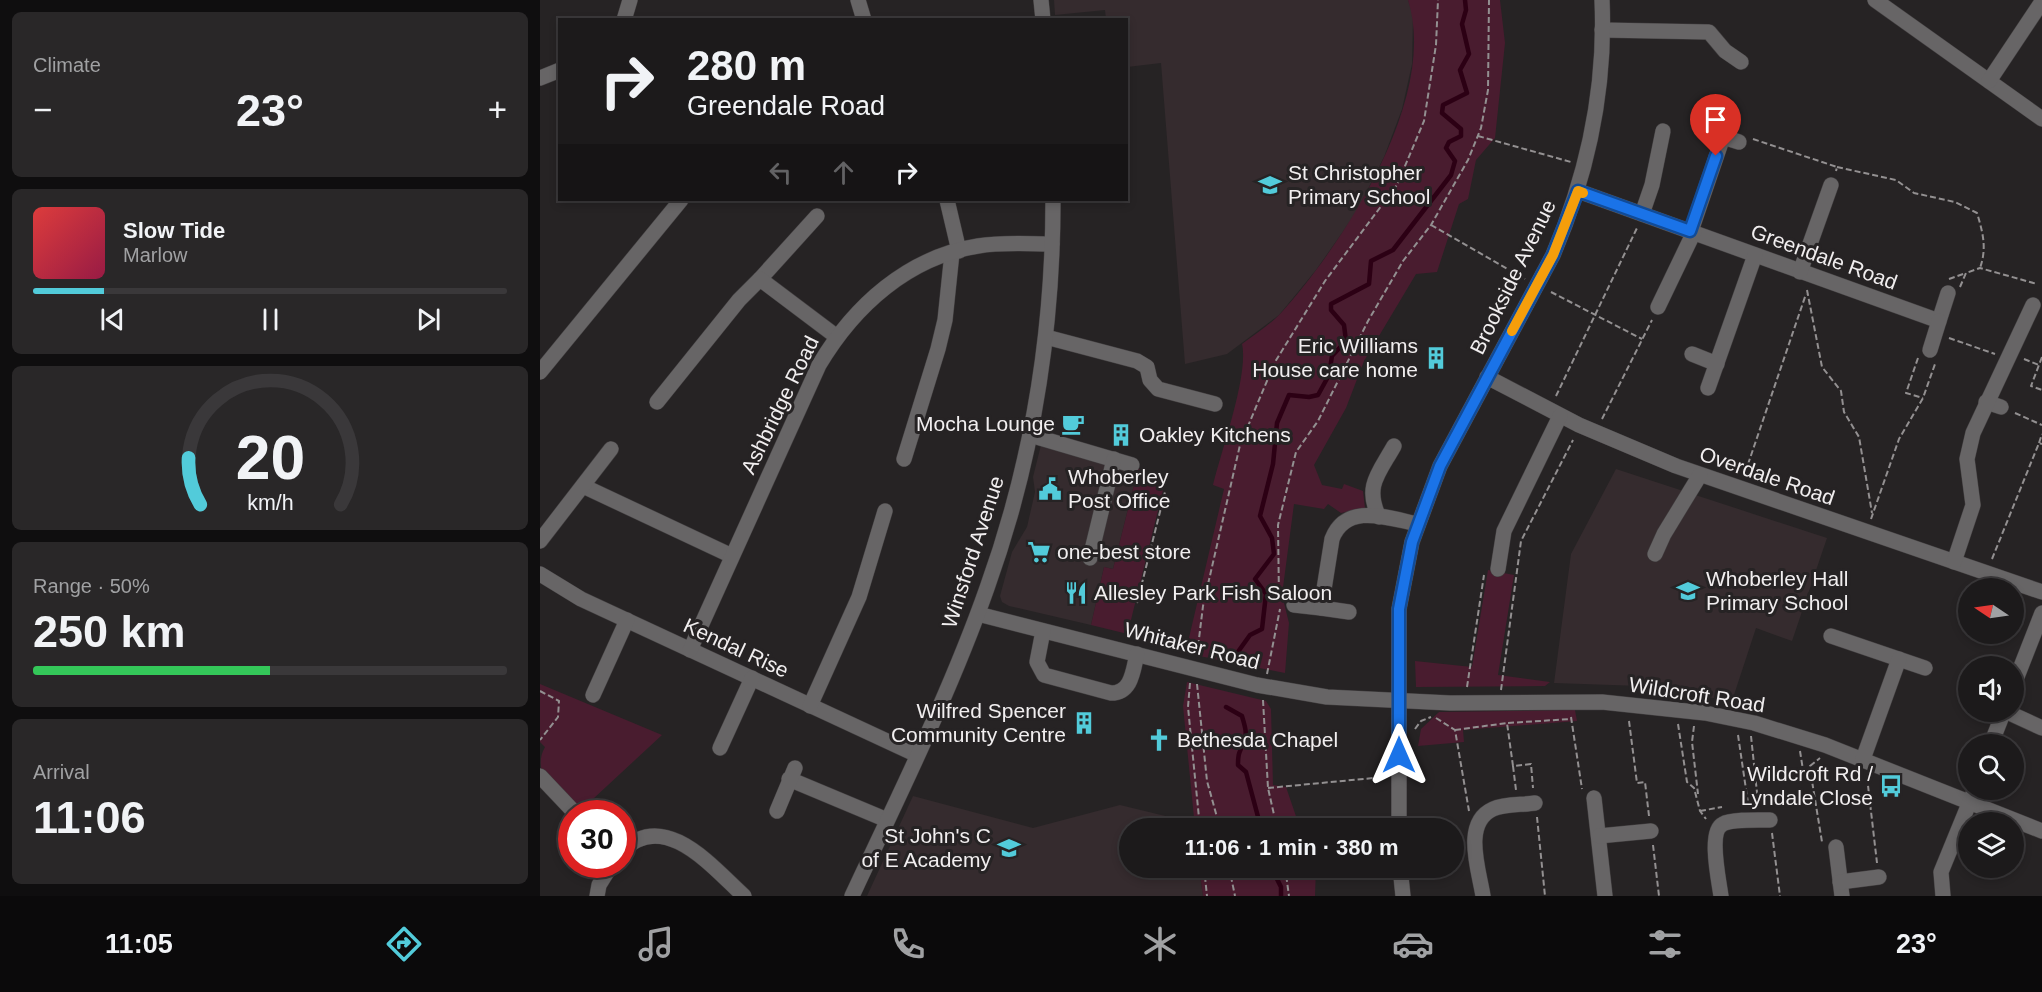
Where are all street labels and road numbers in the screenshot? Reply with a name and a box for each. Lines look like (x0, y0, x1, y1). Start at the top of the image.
street label: Brookside Avenue (1465, 196, 1560, 358)
street label: Greendale Road (1748, 219, 1901, 294)
street label: Ashbridge Road (736, 332, 823, 478)
street label: Overdale Road (1697, 442, 1838, 509)
street label: Winsford Avenue (937, 473, 1008, 631)
street label: Kendal Rise (680, 613, 792, 682)
street label: Whitaker Road (1122, 618, 1262, 673)
street label: Wildcroft Road (1627, 672, 1767, 717)

